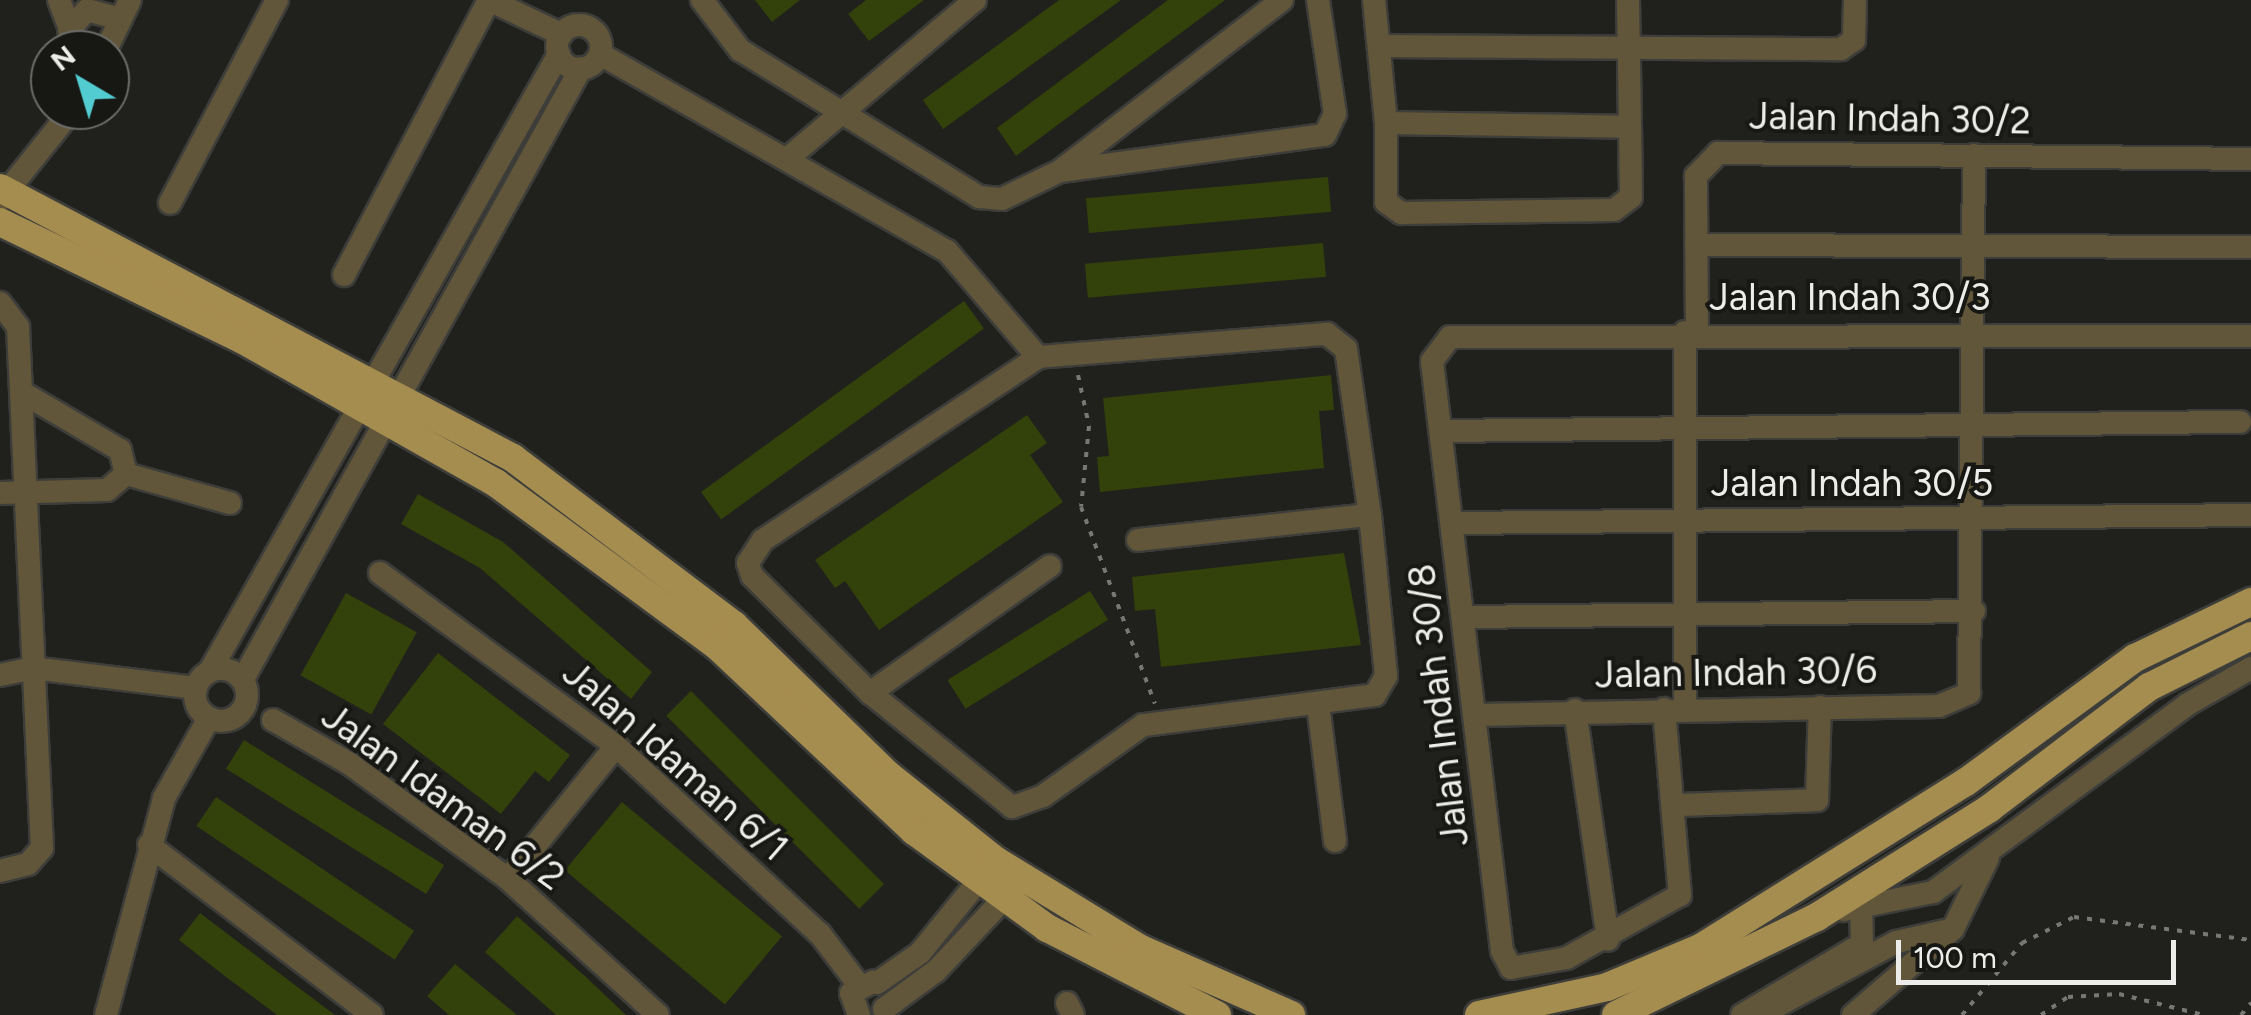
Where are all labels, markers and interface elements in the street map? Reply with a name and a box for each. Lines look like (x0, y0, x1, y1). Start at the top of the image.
north arrow (30, 30, 130, 130)
text: N (44, 38, 82, 78)
street label: Jalan Indah 30/2 (1749, 94, 2031, 144)
street label: Jalan Indah 30/3 (1709, 275, 1991, 321)
street label: Jalan Indah 30/5 (1711, 461, 1993, 507)
street label: Jalan Indah 30/8 (1399, 561, 1479, 849)
street label: Jalan Indah 30/6 (1594, 648, 1878, 698)
street label: Jalan Idaman 6/1 (553, 651, 797, 871)
street label: Jalan Idaman 6/2 (313, 694, 573, 900)
scale bar (1901, 920, 2181, 982)
text: 100 m (1913, 939, 1997, 976)

